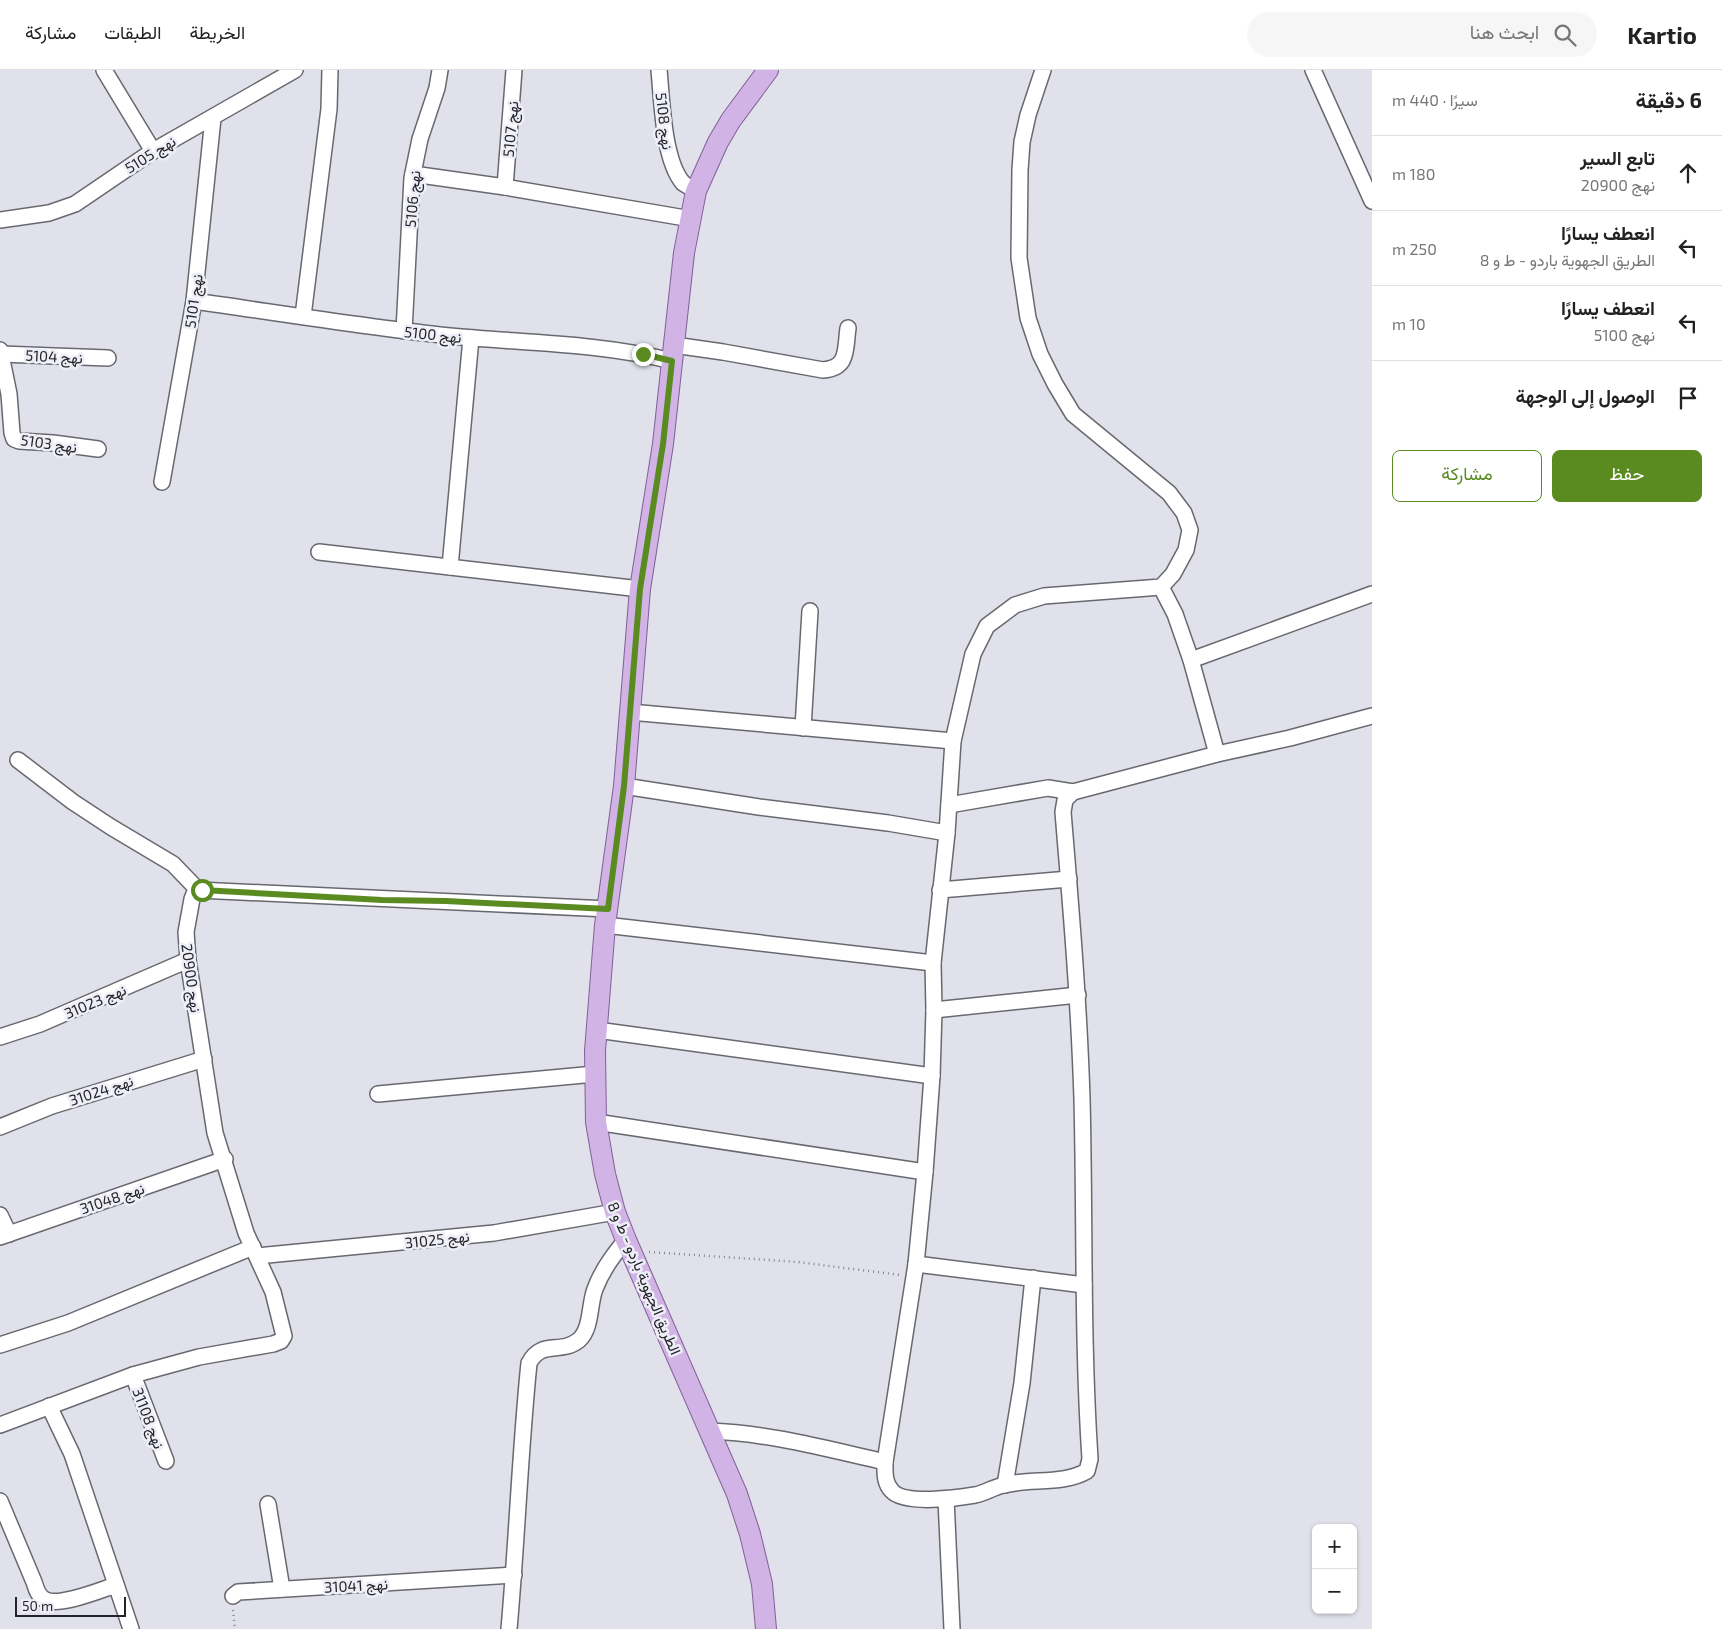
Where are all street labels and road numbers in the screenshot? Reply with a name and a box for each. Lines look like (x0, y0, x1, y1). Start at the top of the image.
street label: نهج 5108 (650, 91, 677, 151)
street label: نهج 5107 (499, 100, 524, 158)
street label: نهج 5105 (121, 131, 180, 179)
street label: نهج 5106 (401, 170, 426, 228)
street label: نهج 5101 (180, 273, 209, 330)
street label: نهج 5100 (403, 322, 463, 349)
street label: نهج 5104 (25, 346, 83, 369)
street label: نهج 5103 (19, 430, 78, 459)
street label: نهج 20900 (175, 942, 206, 1014)
street label: نهج 31023 (61, 980, 130, 1025)
street label: نهج 31024 (67, 1071, 136, 1112)
street label: نهج 31048 (77, 1179, 148, 1220)
street label: الطريق الجهوية باردو - ط و 8 (603, 1199, 685, 1358)
street label: نهج 31025 (404, 1227, 471, 1254)
street label: نهج 31108 (126, 1385, 169, 1452)
street label: نهج 31041 (324, 1574, 389, 1599)

